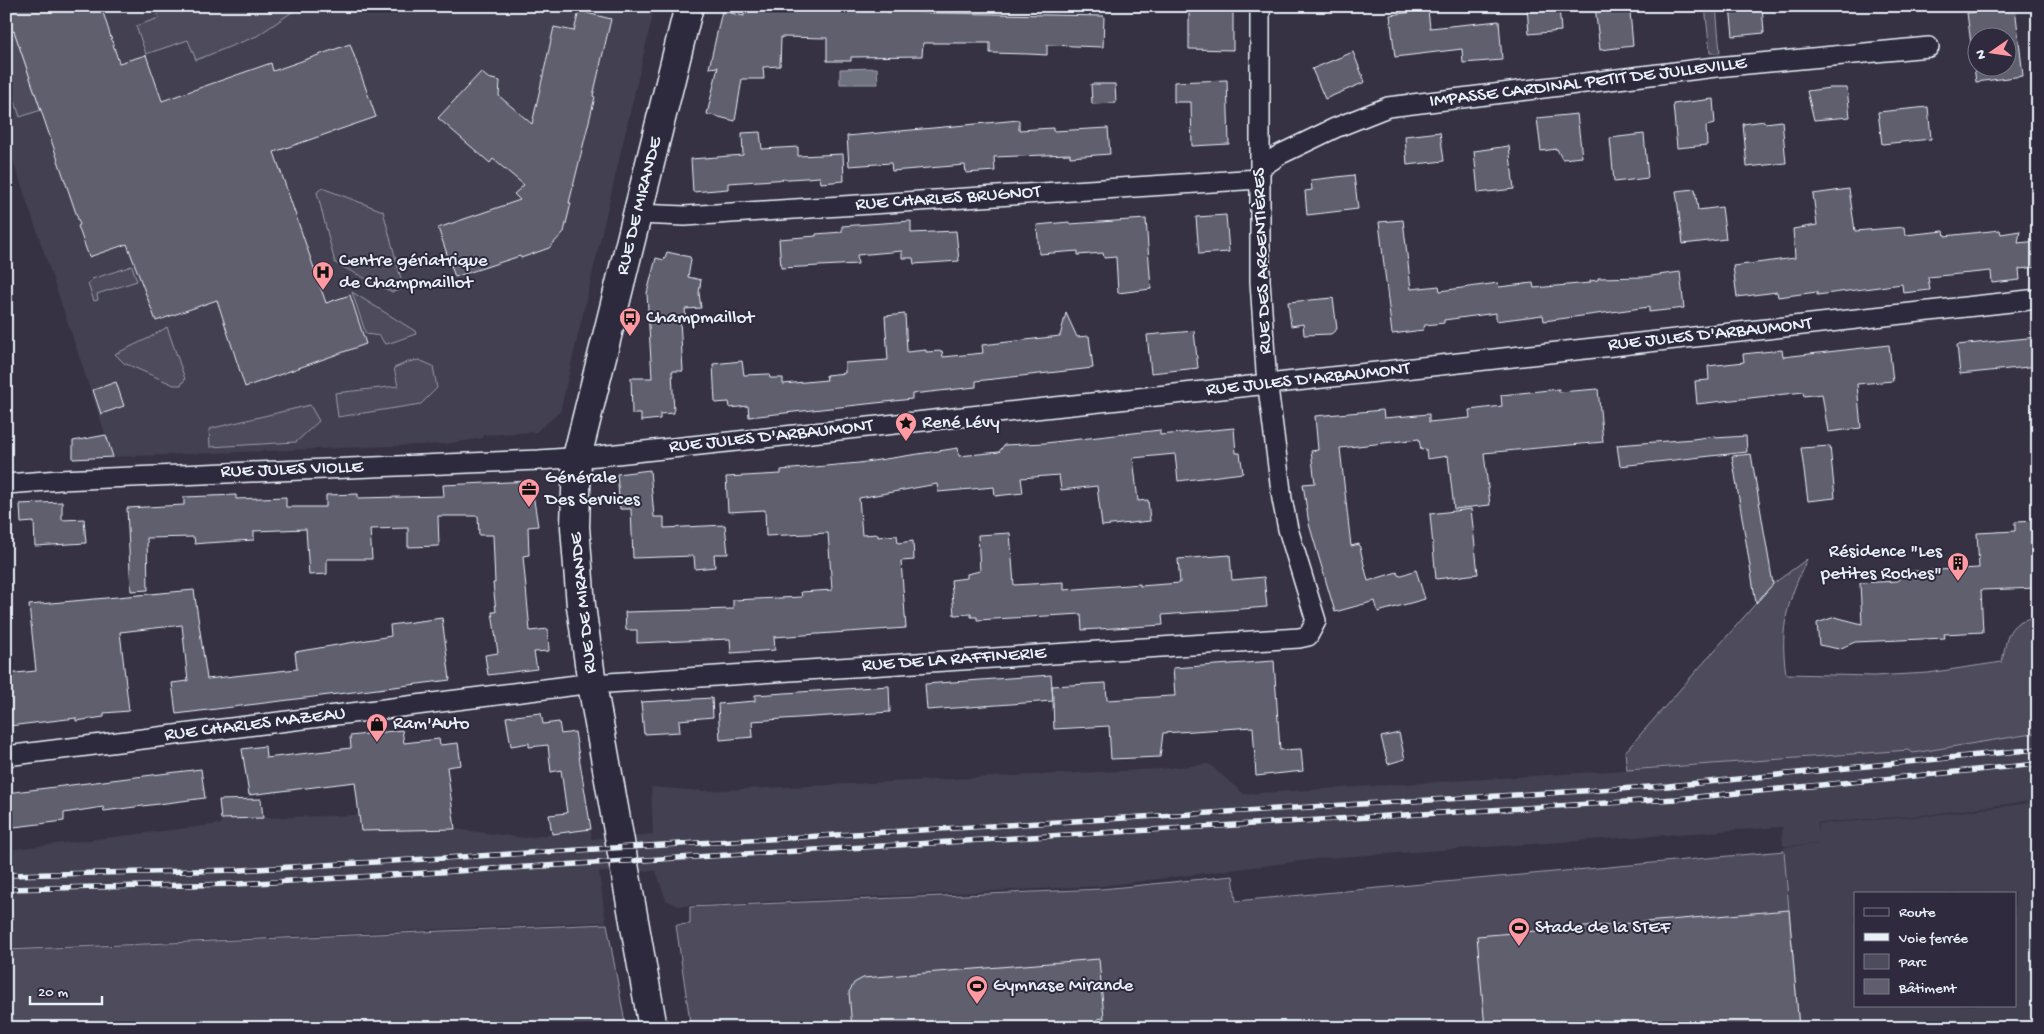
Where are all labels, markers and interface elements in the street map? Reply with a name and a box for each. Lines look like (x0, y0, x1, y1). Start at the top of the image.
north arrow (1966, 28, 2016, 78)
text: N (1972, 48, 1991, 61)
street label: IMPASSE CARDINAL PETIT DE JULLEVILLE (1428, 52, 1749, 114)
street label: RUE DE MIRANDE (611, 133, 668, 278)
street label: RUE DES ARGENTIÈRES (1248, 167, 1278, 355)
street label: RUE CHARLES BRUGNOT (855, 181, 1042, 217)
place label: Centre gériatrique de Champmaillot (339, 250, 488, 295)
hospital icon: Centre gériatrique de Champmaillot (311, 260, 335, 291)
bus stop icon: Champmaillot (618, 306, 642, 337)
place label: Champmaillot (646, 307, 756, 330)
street label: RUE JULES D'ARBAUMONT (1607, 313, 1814, 357)
street label: RUE JULES D'ARBAUMONT (1205, 358, 1412, 402)
place icon: René Lévy (894, 411, 918, 442)
place label: René Lévy (922, 412, 1000, 435)
street label: RUE JULES D'ARBAUMONT (668, 415, 875, 459)
street label: RUE JULES VIOLLE (220, 456, 365, 484)
place label: Générale Des Services (543, 467, 641, 512)
office icon: Générale Des Services (517, 477, 541, 508)
street label: RUE DE MIRANDE (565, 530, 603, 675)
place label: Résidence "Les petites Roches" (1820, 541, 1943, 586)
building icon: Résidence "Les petites Roches" (1946, 551, 1970, 582)
street label: RUE DE LA RAFFINERIE (861, 642, 1048, 678)
street label: RUE CHARLES MAZEAU (163, 702, 347, 748)
shop icon: Ram'Auto (365, 712, 389, 743)
place label: Ram'Auto (393, 713, 470, 736)
legend (1854, 892, 2016, 1006)
text: Route (1899, 904, 1936, 922)
sports icon: Stade de la STEF (1507, 916, 1531, 947)
place label: Stade de la STEF (1535, 917, 1671, 940)
text: Voie ferrée (1898, 930, 1968, 948)
text: Parc (1898, 954, 1927, 972)
scale bar (30, 974, 102, 1006)
sports icon: Gymnase Mirande (965, 974, 989, 1005)
place label: Gymnase Mirande (993, 975, 1133, 998)
text: Bâtiment (1898, 980, 1958, 998)
text: 20 m (38, 984, 68, 1002)

